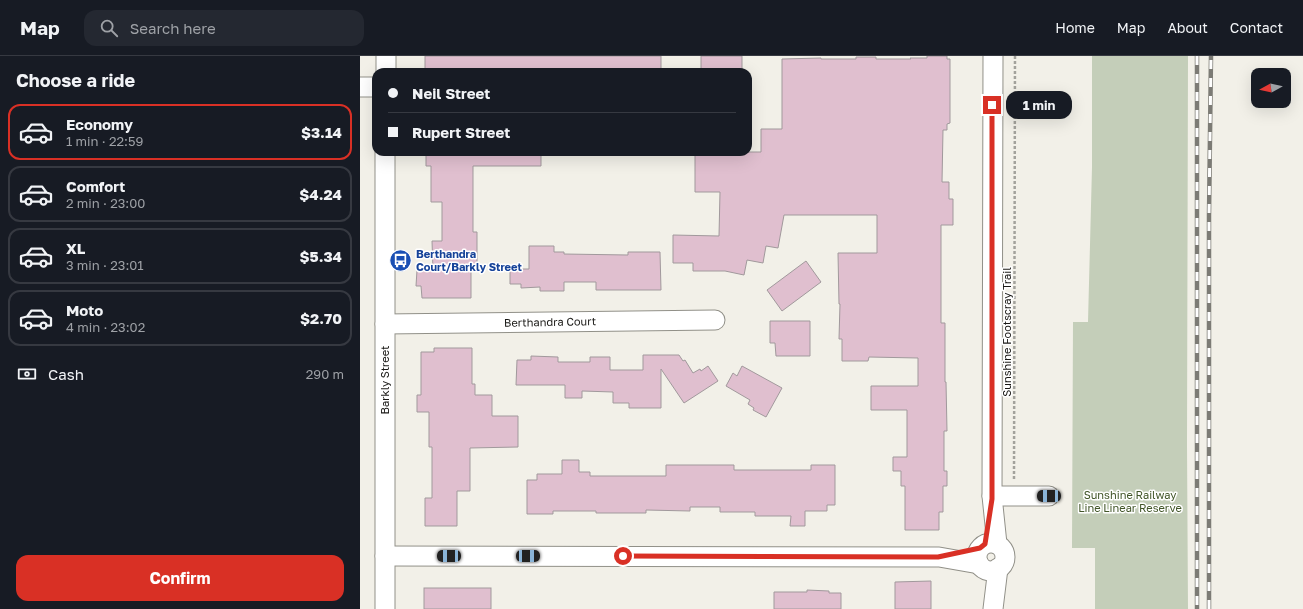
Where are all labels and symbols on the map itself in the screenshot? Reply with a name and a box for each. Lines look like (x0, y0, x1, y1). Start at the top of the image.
north arrow (1251, 68, 1291, 108)
callout: 1 min (1006, 91, 1072, 119)
route end (983, 96, 1001, 114)
bus stop icon: Berthandra Court/Barkly Street (387, 247, 413, 273)
place label: Berthandra Court/Barkly Street (416, 247, 522, 273)
street label: Sunshine Footscray Trail (1000, 267, 1013, 397)
street label: Berthandra Court (504, 314, 596, 329)
street label: Barkly Street (378, 346, 391, 414)
park label: Sunshine Railway Line Linear Reserve (1078, 488, 1182, 514)
car (1037, 490, 1061, 502)
route start (614, 547, 632, 565)
car (437, 550, 461, 562)
car (516, 550, 540, 562)

